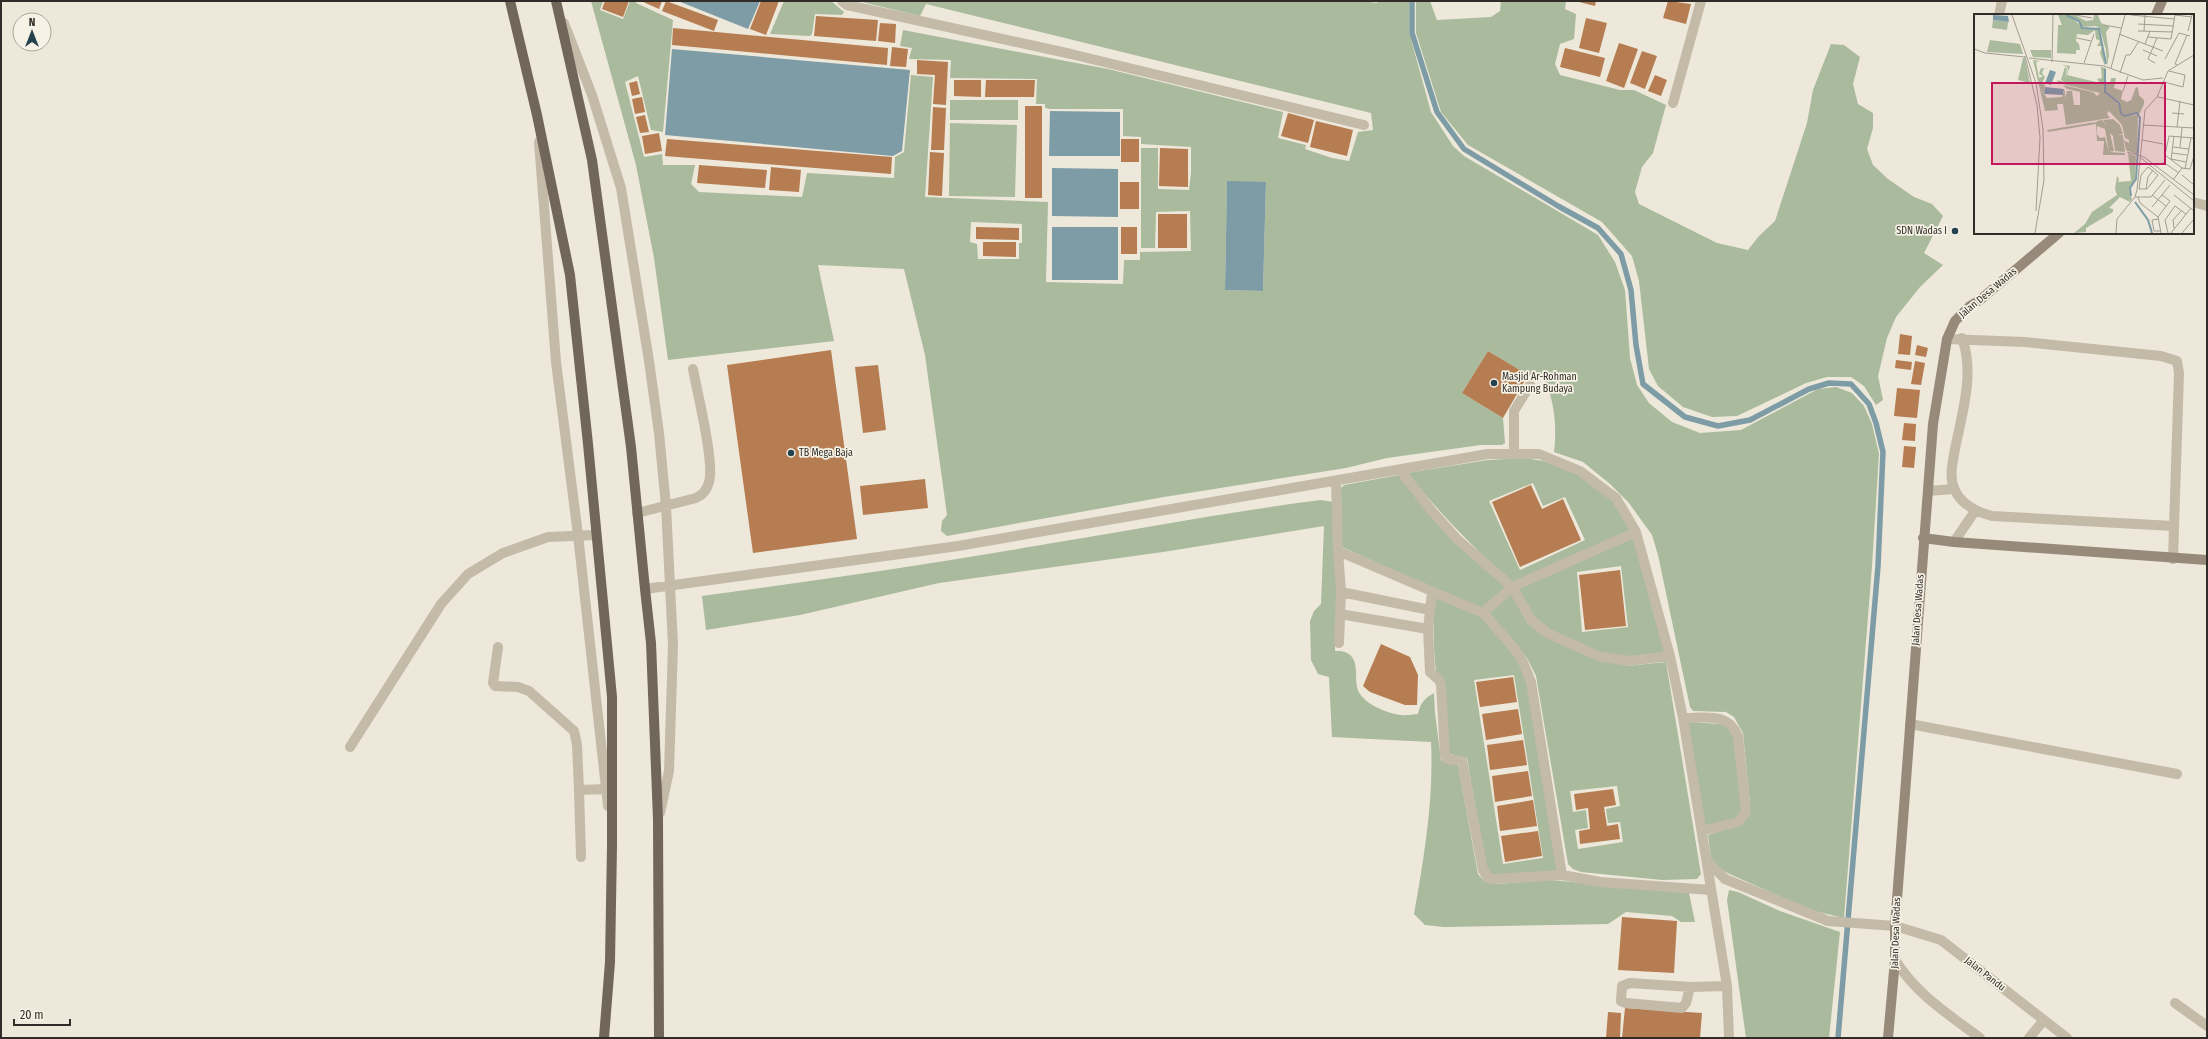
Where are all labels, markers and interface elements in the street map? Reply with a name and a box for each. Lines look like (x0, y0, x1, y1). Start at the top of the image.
north arrow (12, 12, 52, 52)
inset map (1974, 14, 2194, 234)
text: N (29, 16, 35, 29)
place label: SDN Wadas I (1896, 225, 1947, 237)
marker: SDN Wadas I (1950, 226, 1960, 236)
street label: Jalan Desa Wadas (1957, 265, 2019, 321)
place label: Masjid Ar-Rohman Kampung Budaya (1502, 371, 1577, 395)
marker: Masjid Ar-Rohman Kampung Budaya (1489, 378, 1499, 388)
place label: TB Mega Baja (799, 447, 853, 459)
marker: TB Mega Baja (786, 448, 796, 458)
street label: Jalan Desa Wadas (1910, 574, 1926, 646)
street label: Jalan Desa Wadas (1889, 897, 1903, 969)
street label: Jalan Pandu (1962, 954, 2008, 994)
scale bar (14, 1001, 70, 1027)
text: 20 m (20, 1008, 44, 1022)

